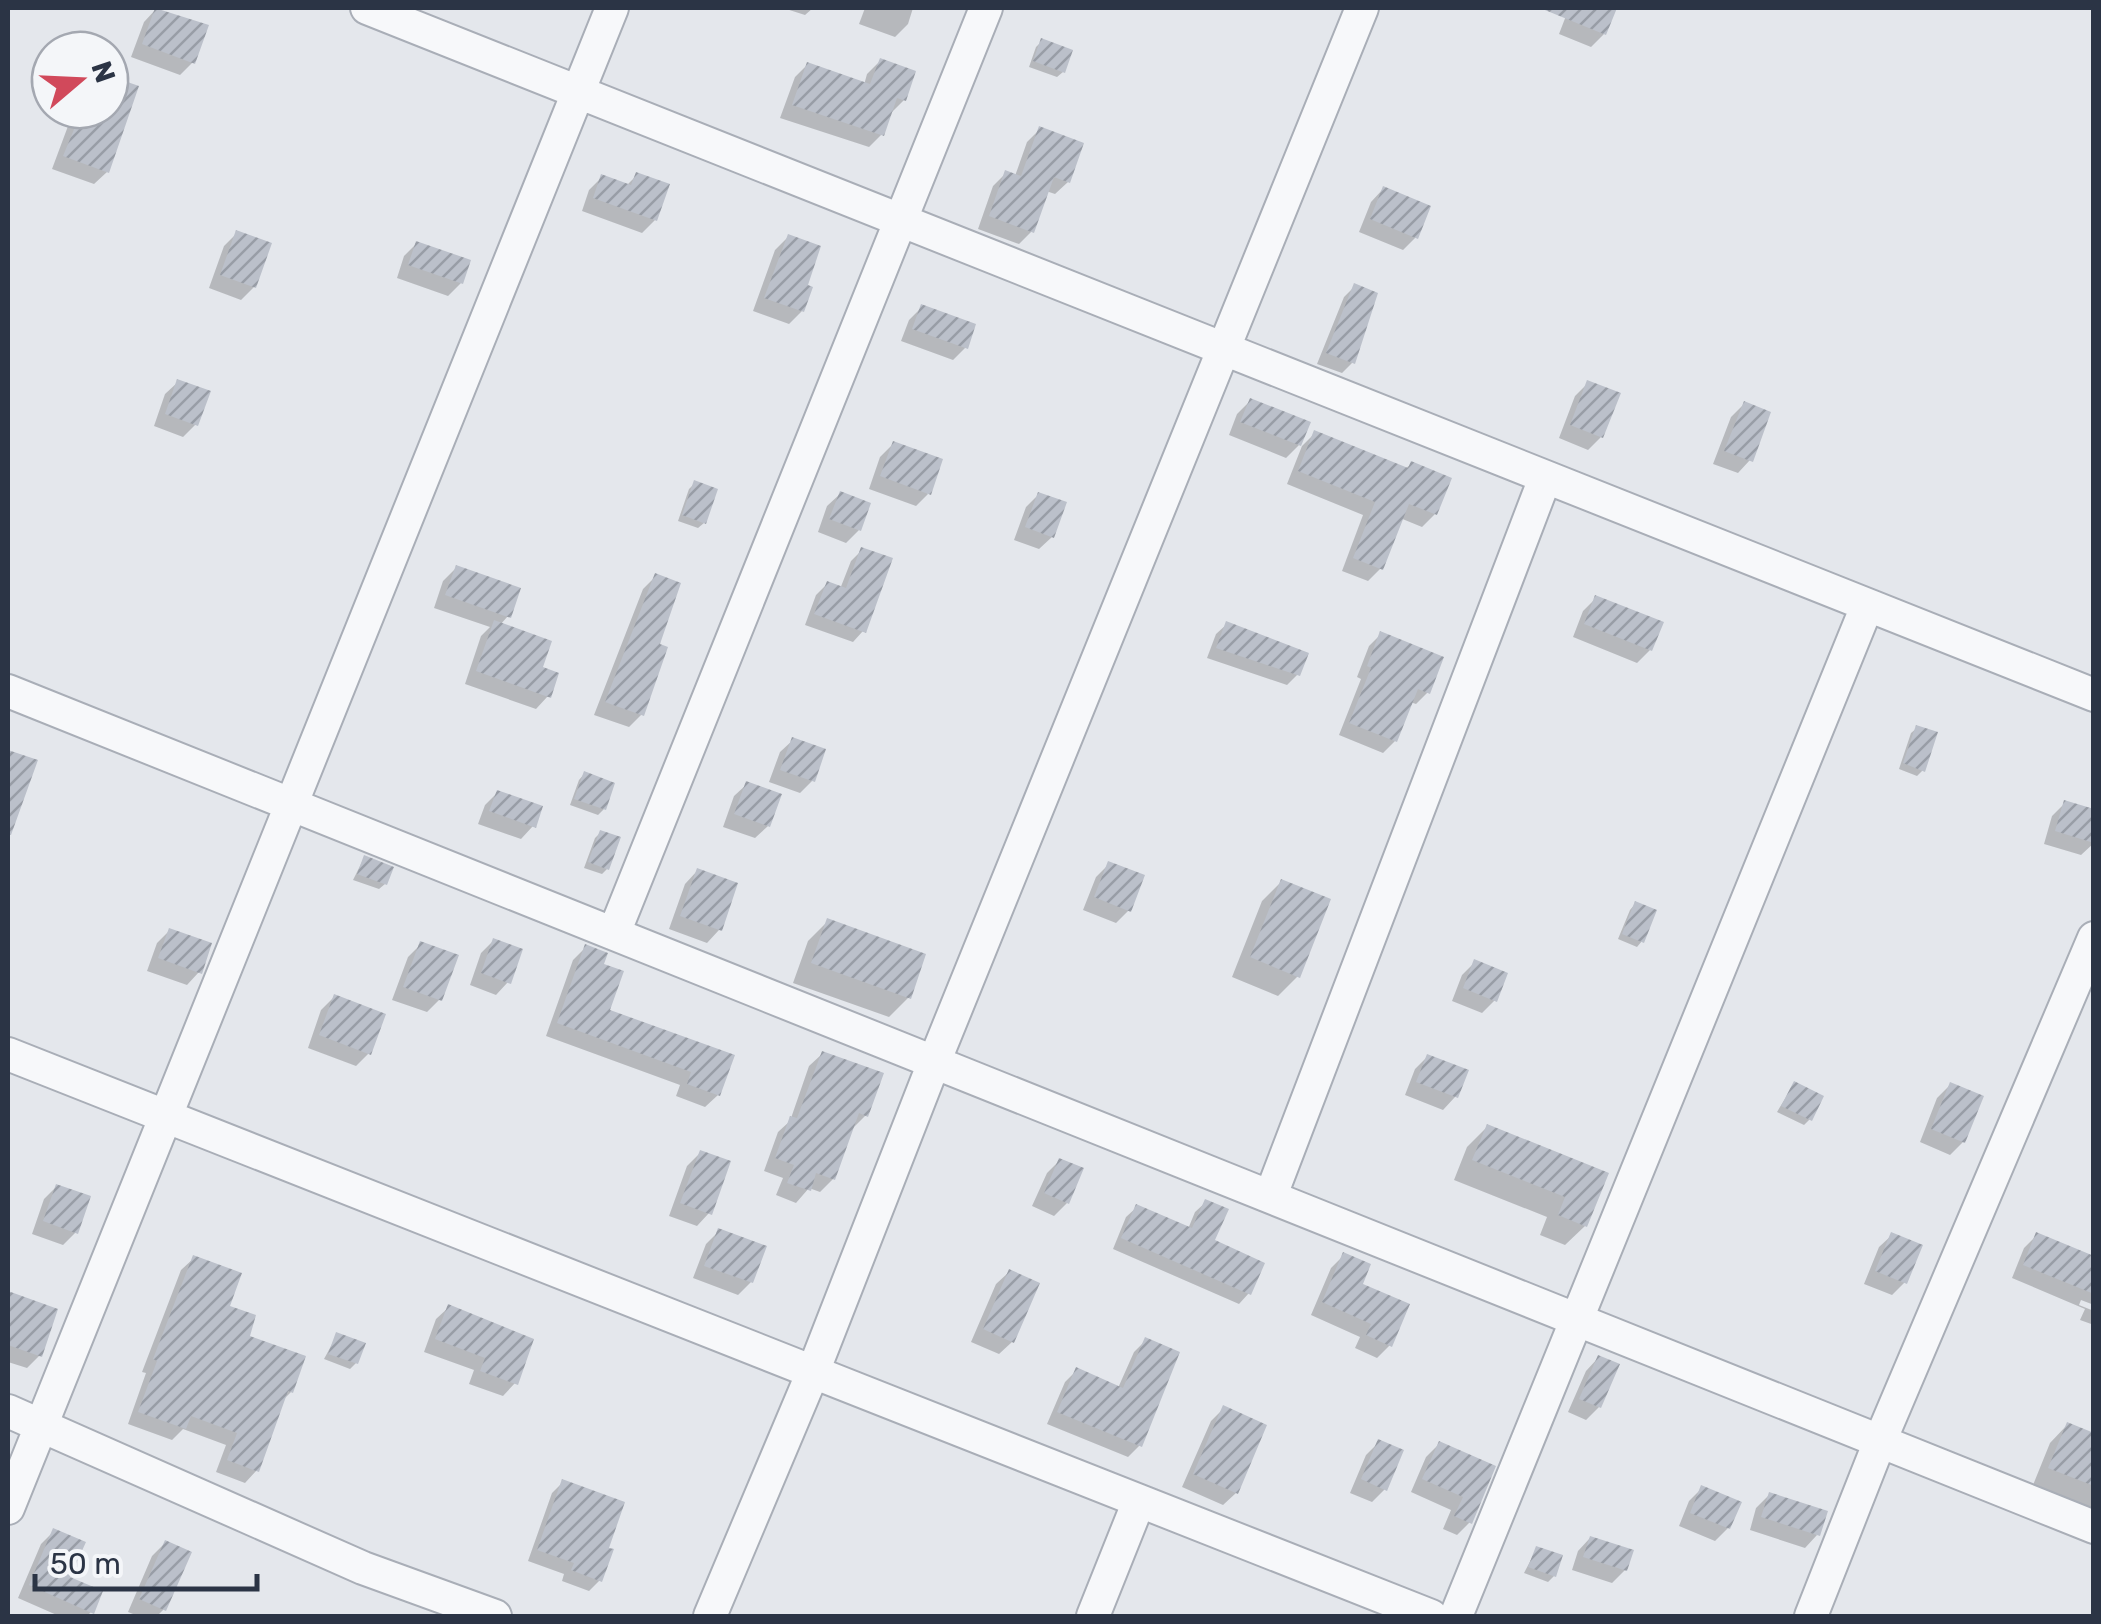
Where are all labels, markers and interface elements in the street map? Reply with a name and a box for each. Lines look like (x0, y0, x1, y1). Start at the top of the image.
north arrow (30, 30, 130, 130)
text: N (84, 57, 122, 87)
scale bar (35, 1529, 258, 1591)
text: 50 m (50, 1546, 121, 1582)

